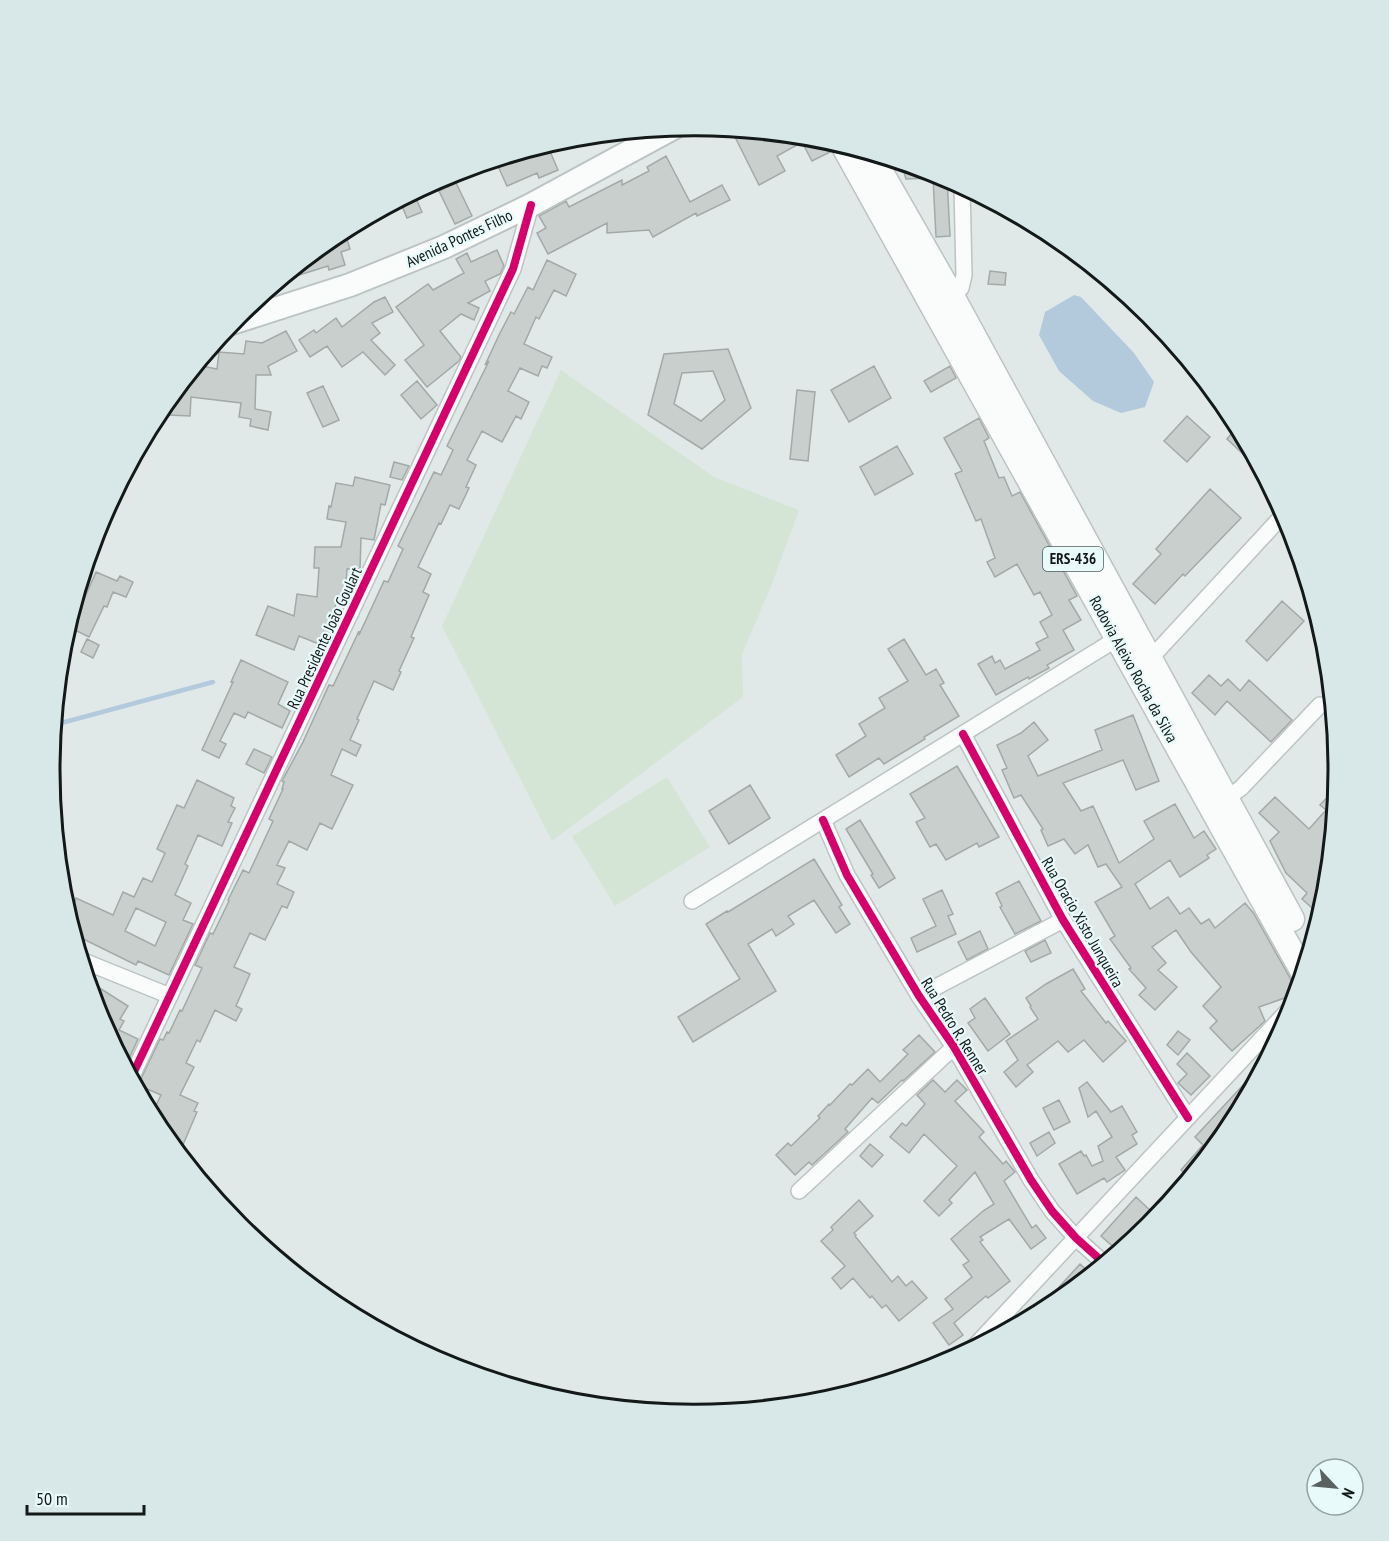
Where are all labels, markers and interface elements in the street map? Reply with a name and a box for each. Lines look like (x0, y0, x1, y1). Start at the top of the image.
street label: Avenida Pontes Filho (403, 205, 516, 271)
road number: ERS-436 (1043, 547, 1103, 571)
street label: Rua Presidente João Goulart (282, 563, 366, 712)
street label: Rodovia Aleixo Rocha da Silva (1085, 592, 1183, 746)
street label: Rua Oracio Xisto Junqueira (1038, 853, 1128, 991)
street label: Rua Pedro R. Renner (917, 974, 993, 1079)
north arrow (1305, 1457, 1365, 1517)
scale bar (27, 1478, 144, 1516)
text: N (1338, 1485, 1359, 1502)
text: 50 m (36, 1487, 68, 1510)

